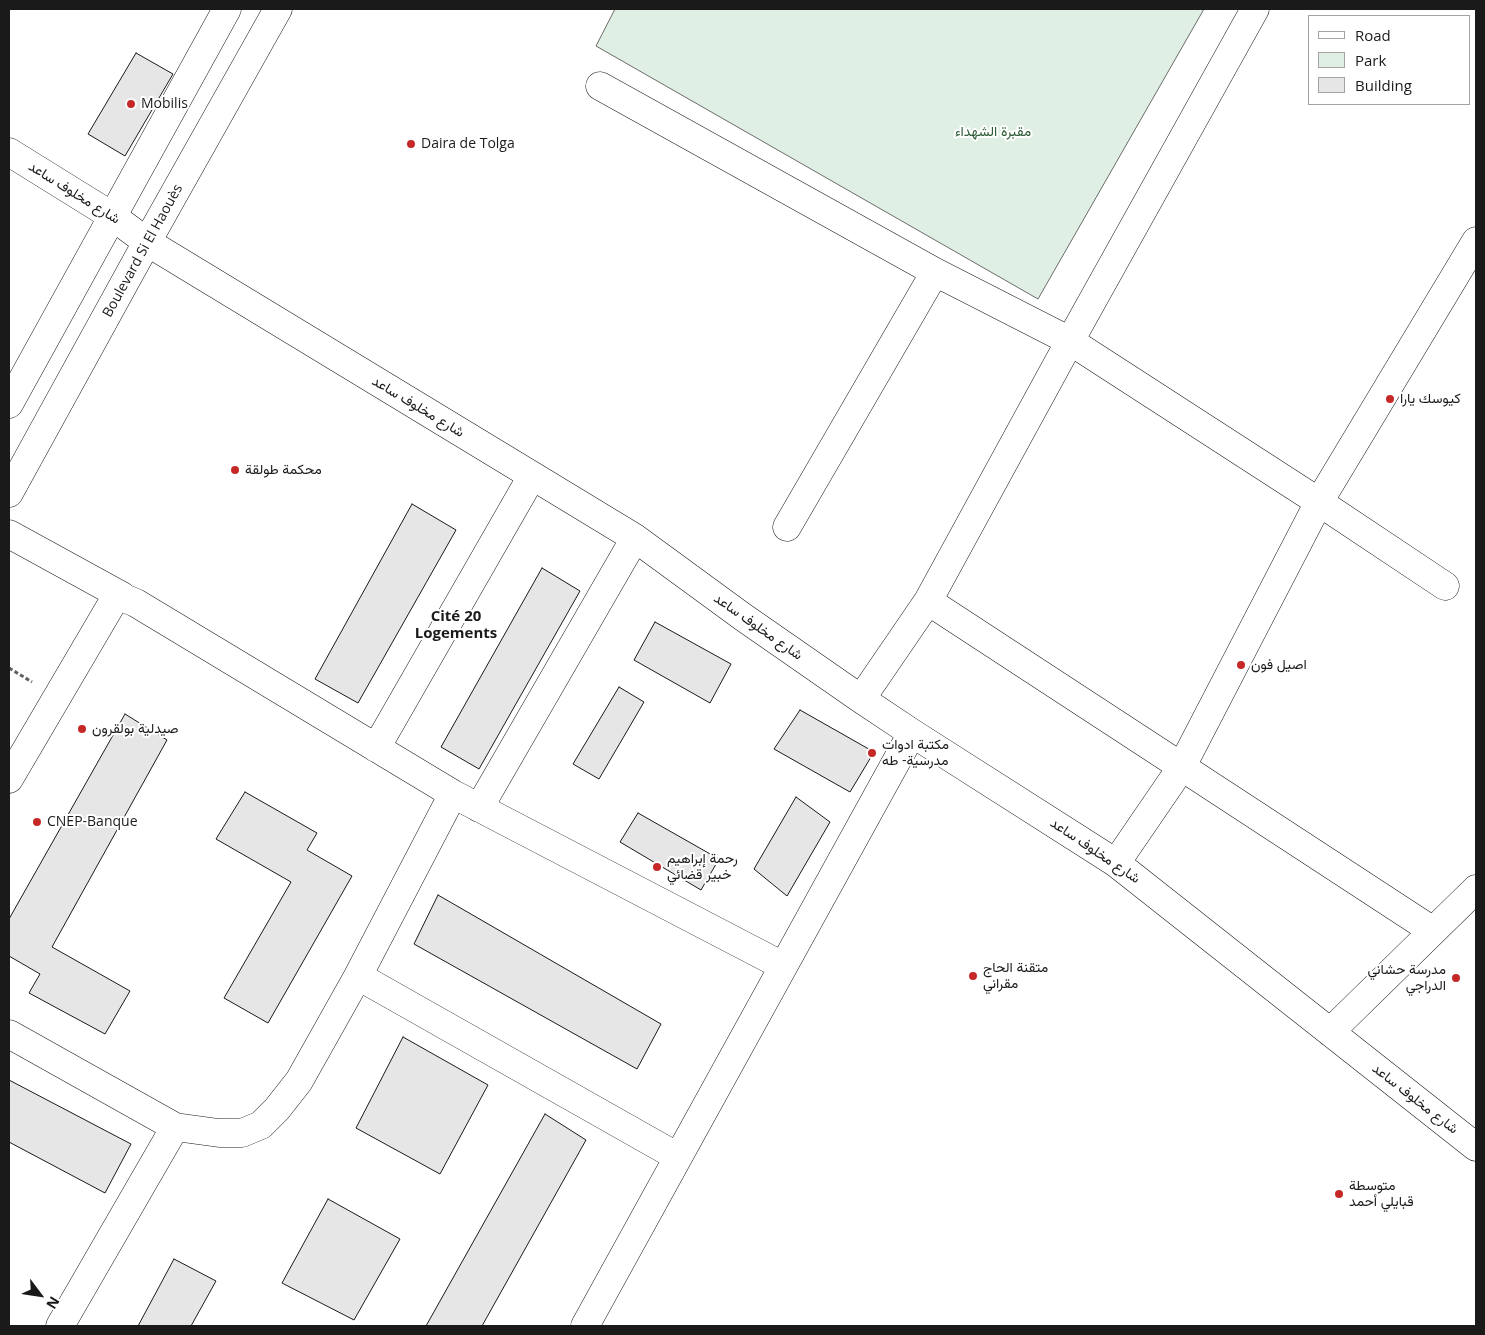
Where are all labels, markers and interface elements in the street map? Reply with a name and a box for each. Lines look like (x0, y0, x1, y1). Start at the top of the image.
legend (1308, 15, 1470, 105)
text: Road (1355, 25, 1391, 45)
text: Park (1355, 50, 1386, 70)
text: Building (1355, 75, 1412, 95)
place label: Mobilis (141, 96, 188, 112)
marker: Mobilis (125, 98, 137, 110)
park label: مقبرة الشهداء (955, 124, 1031, 140)
place label: Daira de Tolga (421, 136, 515, 152)
marker: Daira de Tolga (405, 138, 417, 150)
street label: شارع مخلوف ساعد (25, 158, 123, 228)
street label: Boulevard Si El Haouès (99, 182, 187, 320)
street label: شارع مخلوف ساعد (369, 373, 467, 441)
place label: كيوسك يارا (1400, 391, 1461, 407)
marker: كيوسك يارا (1384, 393, 1396, 405)
place label: محكمة طولقة (245, 462, 322, 478)
marker: محكمة طولقة (229, 464, 241, 476)
street label: شارع مخلوف ساعد (710, 590, 806, 664)
district label: Cité 20 Logements (415, 608, 497, 643)
place label: اصيل فون (1251, 657, 1307, 673)
marker: اصيل فون (1235, 659, 1247, 671)
place label: صيدلية بولقرون (92, 721, 178, 737)
marker: صيدلية بولقرون (76, 723, 88, 735)
place label: مكتبة ادوات مدرسية- طه (882, 737, 949, 770)
marker: مكتبة ادوات مدرسية- طه (866, 747, 878, 759)
place label: CNEP-Banque (47, 814, 137, 830)
street label: شارع مخلوف ساعد (1047, 815, 1143, 887)
marker: CNEP-Banque (31, 816, 43, 828)
place label: رحمة إبراهيم خبير قضائي (667, 851, 738, 884)
marker: رحمة إبراهيم خبير قضائي (651, 861, 663, 873)
place label: متقنة الحاج مقراني (983, 960, 1048, 992)
place label: مدرسة حشاني الدراجي (1368, 962, 1446, 994)
marker: متقنة الحاج مقراني (967, 970, 979, 982)
marker: مدرسة حشاني الدراجي (1450, 972, 1462, 984)
street label: شارع مخلوف ساعد (1369, 1060, 1461, 1138)
place label: متوسطة قبايلي أحمد (1349, 1178, 1414, 1210)
marker: متوسطة قبايلي أحمد (1333, 1188, 1345, 1200)
north arrow (15, 1270, 65, 1320)
text: N (42, 1293, 64, 1313)

